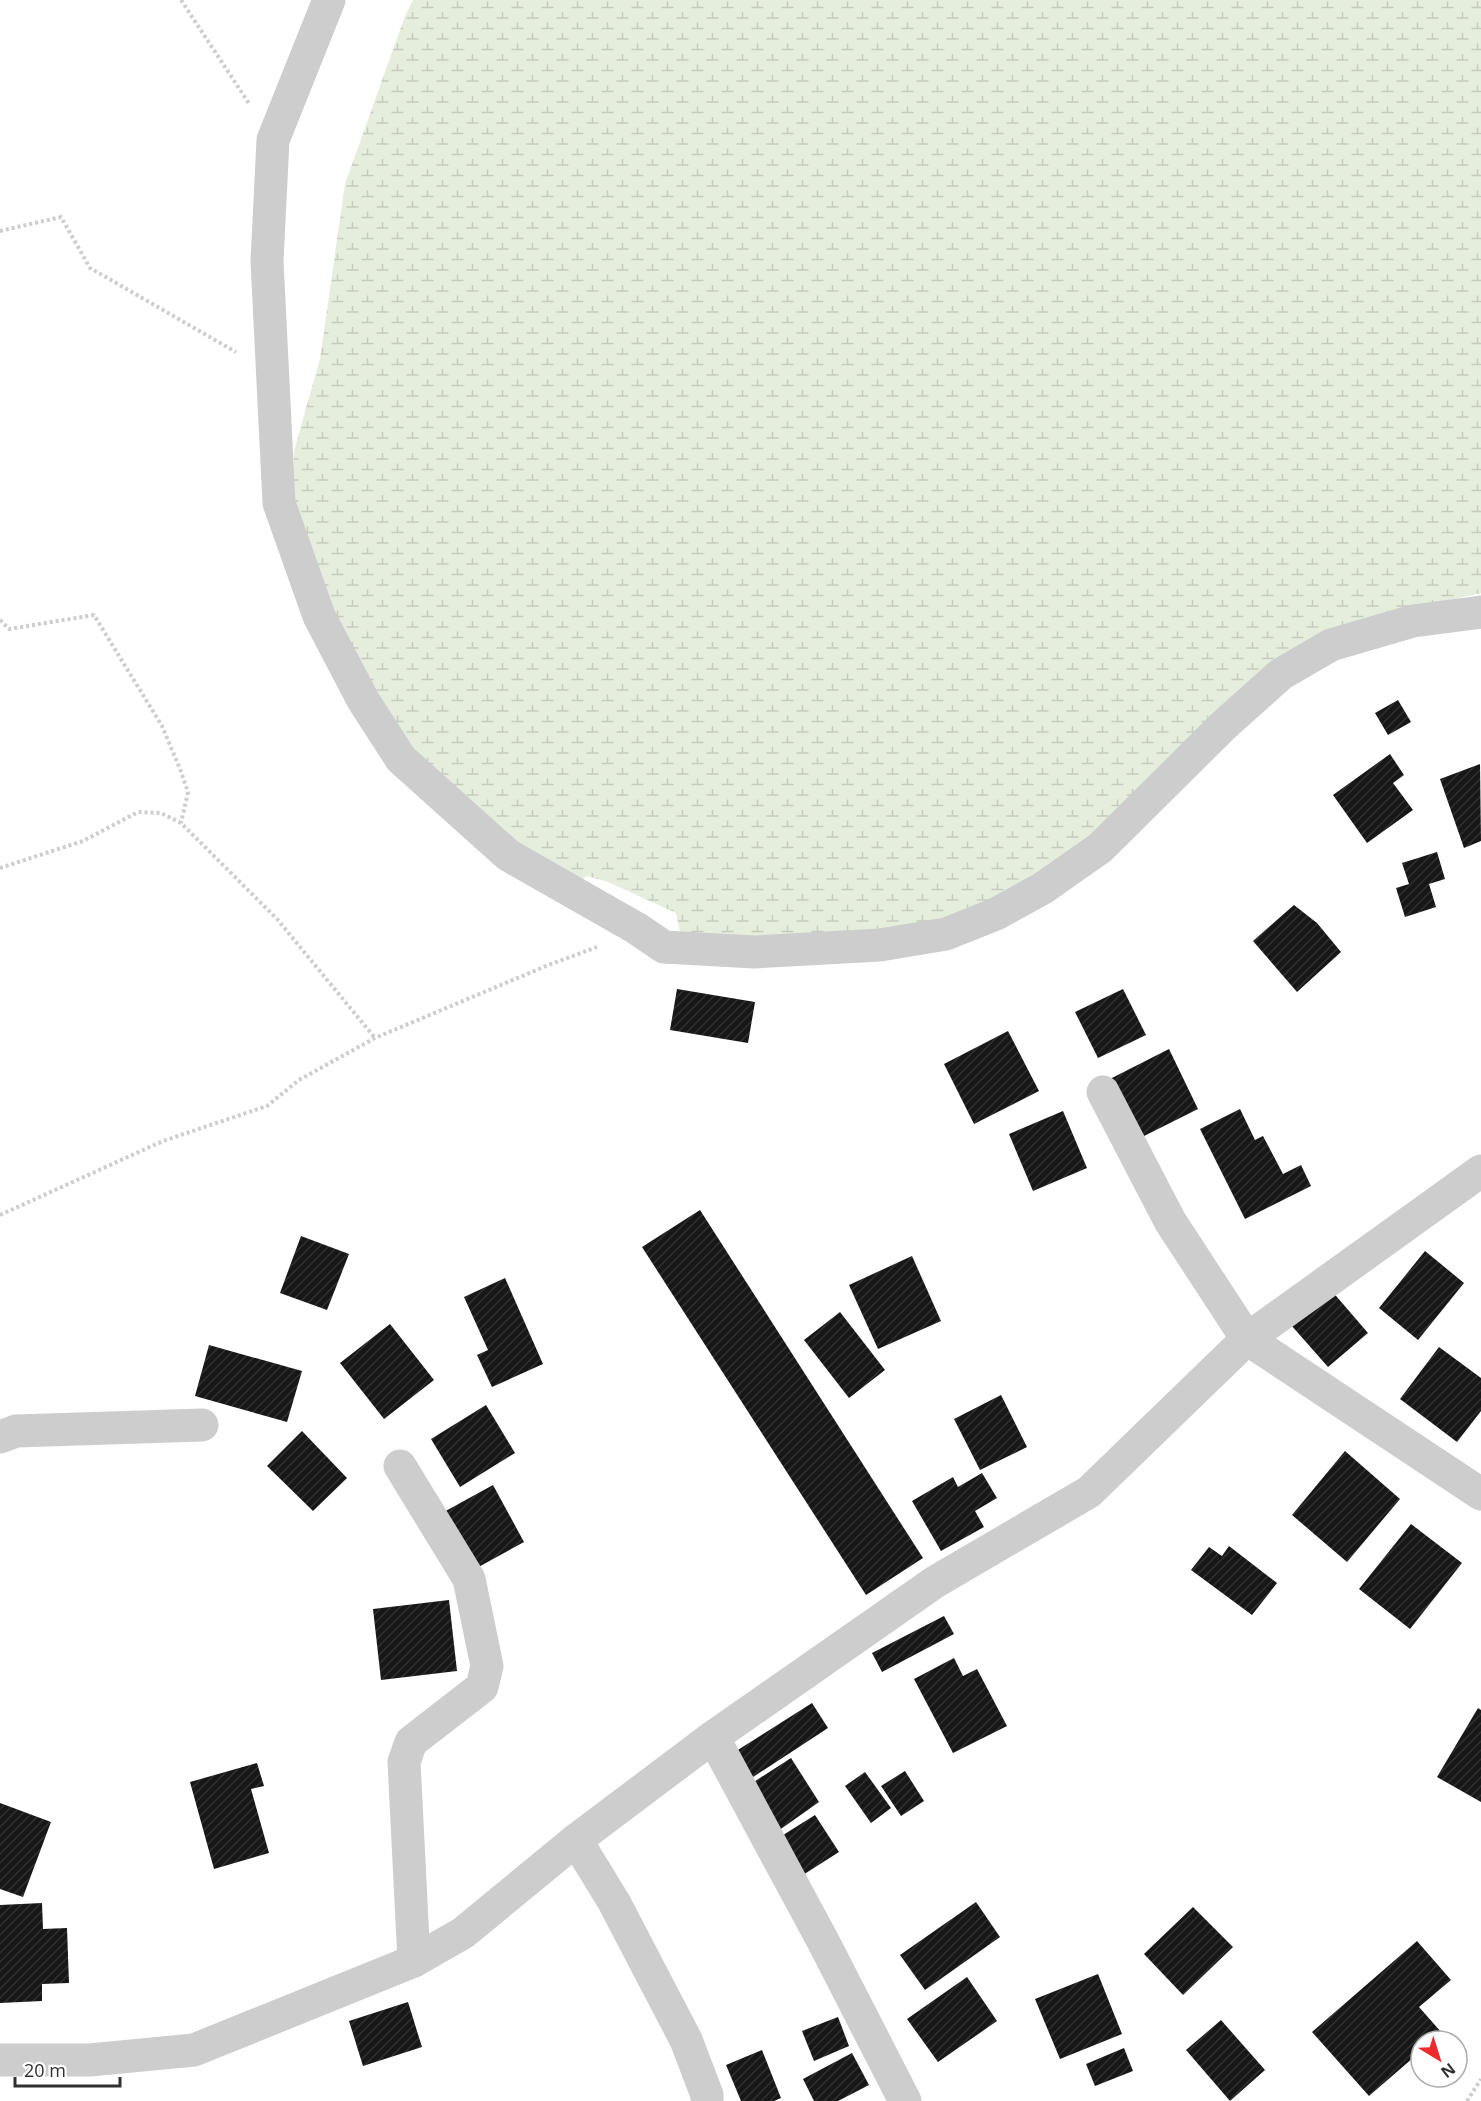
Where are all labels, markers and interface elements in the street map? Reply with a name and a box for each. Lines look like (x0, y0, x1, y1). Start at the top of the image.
north arrow (1409, 2029, 1469, 2089)
scale bar (15, 2050, 120, 2088)
text: 20 m (24, 2058, 66, 2082)
text: N (1436, 2058, 1460, 2083)

